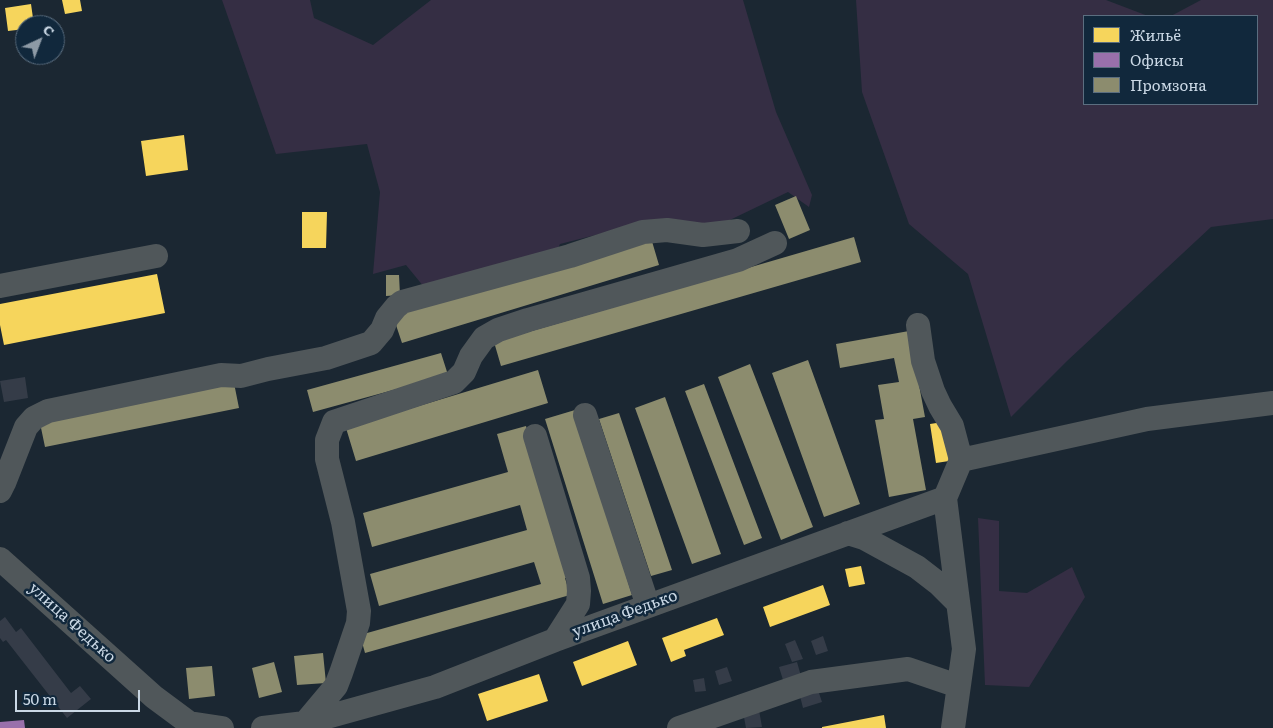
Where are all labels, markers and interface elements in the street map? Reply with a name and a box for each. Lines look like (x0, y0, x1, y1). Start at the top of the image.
north arrow (15, 15, 65, 65)
legend (1083, 15, 1258, 105)
text: С (39, 19, 60, 40)
text: Жильё (1130, 23, 1181, 46)
text: Офисы (1130, 48, 1184, 71)
text: Промзона (1130, 73, 1207, 96)
street label: улица Федько (24, 579, 120, 667)
street label: улица Федько (570, 586, 680, 642)
scale bar (18, 680, 142, 712)
text: 50 m (23, 687, 57, 710)

